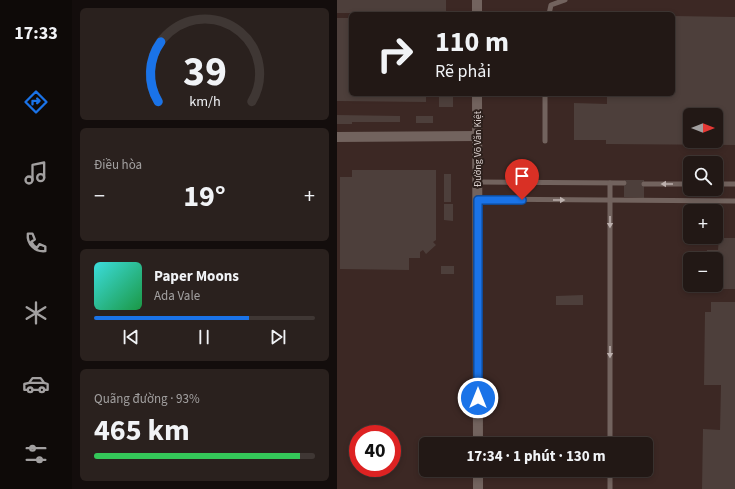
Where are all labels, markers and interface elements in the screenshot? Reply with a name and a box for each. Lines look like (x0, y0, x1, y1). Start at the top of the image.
text: 17:33 (14, 21, 58, 46)
text: 110 m (435, 22, 509, 62)
icon: right (369, 28, 421, 80)
text: 39 (183, 42, 226, 102)
text: Rẽ phải (435, 59, 491, 84)
icon: directions (22, 88, 50, 116)
text: km/h (189, 91, 220, 112)
north arrow (683, 108, 723, 148)
map controls (683, 108, 723, 292)
street label: Đường Võ Văn Kiệt (471, 110, 485, 187)
text: Điều hòa (94, 156, 142, 174)
button: search (683, 156, 723, 196)
icon: music (22, 159, 50, 187)
pin (505, 159, 539, 200)
icon: arrive (511, 165, 533, 187)
text: 19° (183, 175, 226, 218)
text: − (94, 180, 105, 212)
text: + (304, 180, 315, 212)
one-way arrow (660, 181, 673, 187)
one-way arrow (553, 197, 566, 203)
button: + (683, 204, 723, 244)
one-way arrow (607, 216, 613, 229)
icon: phone (22, 229, 50, 257)
button: − (683, 252, 723, 292)
text: Paper Moons (154, 266, 239, 287)
text: Ada Vale (154, 287, 200, 305)
icon: climate (22, 299, 50, 327)
icon: previous (120, 326, 142, 348)
icon: pause (193, 326, 215, 348)
icon: next (267, 326, 289, 348)
one-way arrow (607, 346, 613, 359)
icon: car (22, 370, 50, 398)
position arrow (457, 377, 499, 419)
text: Quãng đường · 93% (94, 390, 200, 408)
text: 465 km (94, 409, 190, 452)
speed limit sign: 40 (349, 425, 401, 477)
icon: filters (22, 440, 50, 468)
text: 17:34 · 1 phút · 130 m (466, 446, 606, 467)

